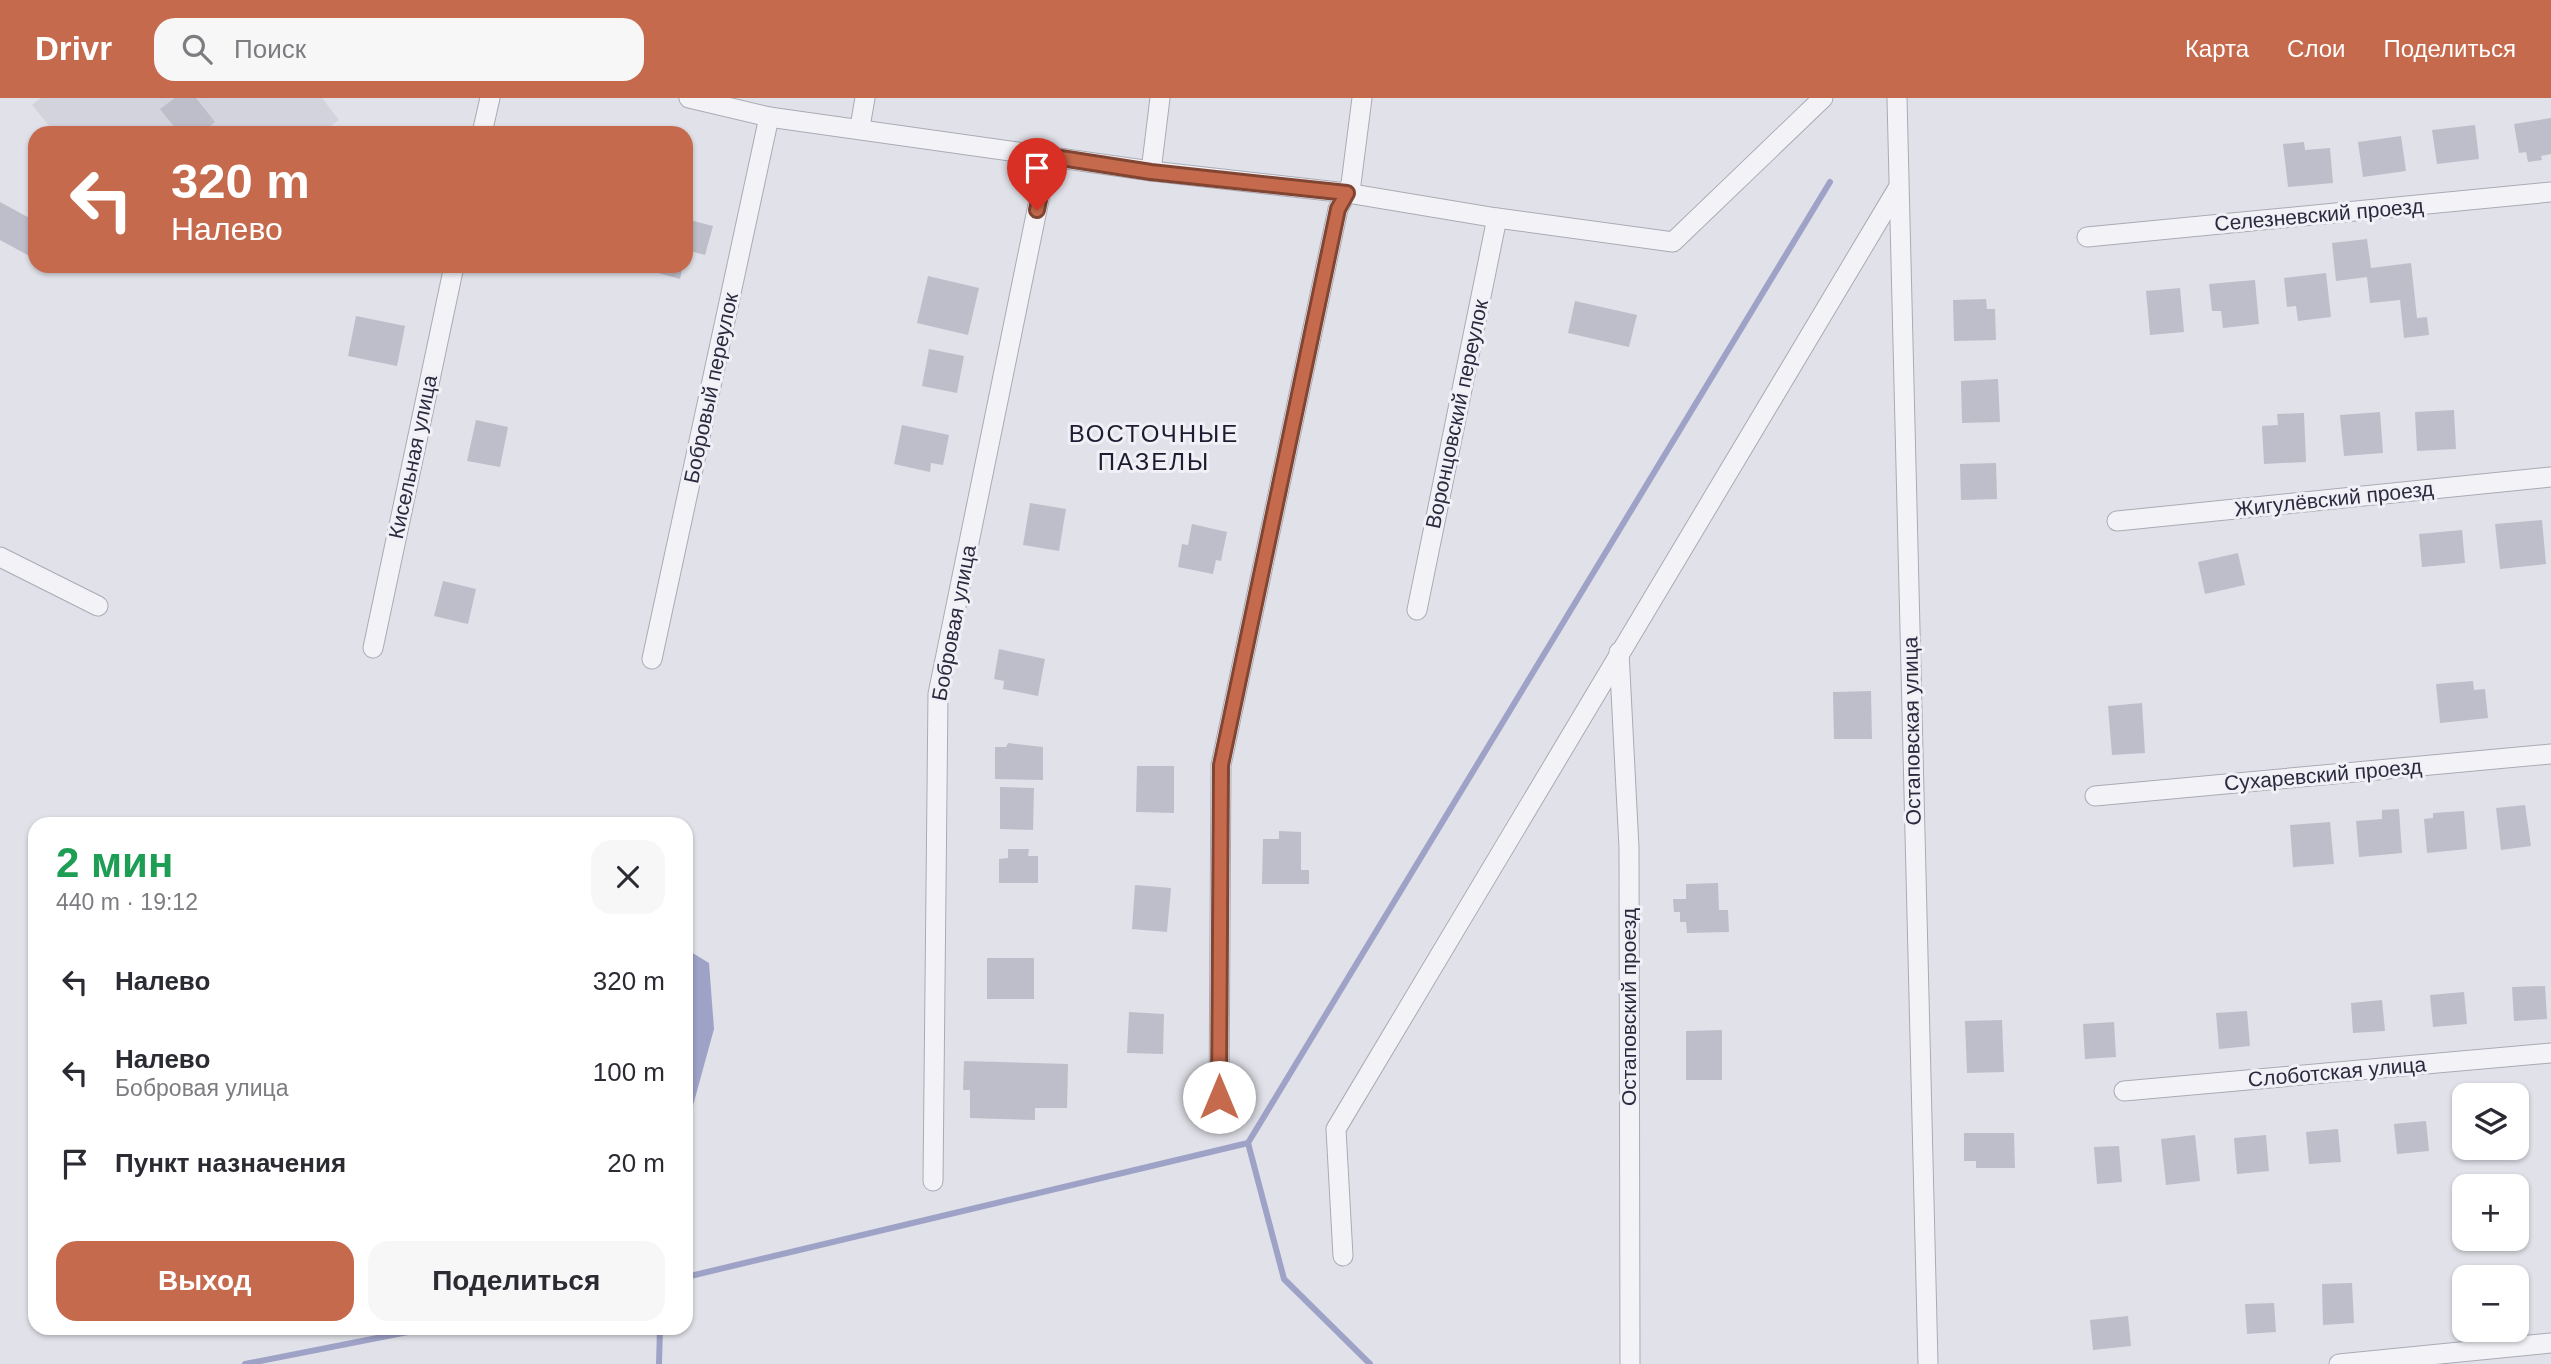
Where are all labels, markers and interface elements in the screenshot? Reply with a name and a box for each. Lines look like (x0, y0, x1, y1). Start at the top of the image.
search box (154, 18, 644, 81)
text: Drivr (35, 30, 112, 67)
icon: search (178, 30, 216, 68)
text: Поиск (234, 34, 306, 64)
text: Карта (2185, 35, 2249, 62)
text: Слои (2287, 35, 2345, 62)
text: Поделиться (2383, 35, 2516, 62)
pin (1007, 138, 1067, 210)
icon: arrive (1018, 149, 1056, 187)
icon: left (56, 154, 147, 245)
text: 320 m (171, 154, 310, 208)
street label: Селезневский проезд (2213, 194, 2424, 235)
text: Налево (171, 211, 283, 247)
street label: Бобровый переулок (679, 290, 742, 485)
street label: Воронцовский переулок (1421, 296, 1492, 531)
street label: Кисельная улица (384, 373, 441, 541)
district label: ВОСТОЧНЫЕ ПАЗЕЛЫ (1069, 420, 1239, 475)
street label: Жигулёвский проезд (2233, 477, 2435, 520)
street label: Бобровая улица (927, 543, 980, 703)
street label: Остаповская улица (1898, 636, 1925, 826)
street label: Сухаревский проезд (2223, 754, 2423, 795)
text: 2 мин (56, 839, 173, 886)
button: close (591, 840, 665, 914)
text: 440 m · 19:12 (56, 889, 198, 915)
street label: Остаповский проезд (1617, 908, 1640, 1106)
icon: left (56, 963, 94, 1001)
text: Налево (115, 966, 210, 996)
text: 320 m (593, 966, 665, 996)
text: Налево (115, 1044, 210, 1074)
street label: Слоботская улица (2247, 1052, 2427, 1091)
icon: left (56, 1054, 94, 1092)
text: 100 m (593, 1057, 665, 1087)
position arrow (1182, 1060, 1256, 1134)
text: Бобровая улица (115, 1075, 288, 1101)
map controls (2452, 1083, 2529, 1342)
button: layers (2452, 1083, 2529, 1160)
icon: arrive (56, 1145, 94, 1183)
text: Пункт назначения (115, 1148, 346, 1178)
text: 20 m (607, 1148, 665, 1178)
button: + (2452, 1174, 2529, 1251)
button: Выход (56, 1241, 354, 1321)
button: Поделиться (368, 1241, 665, 1321)
button: − (2452, 1265, 2529, 1342)

